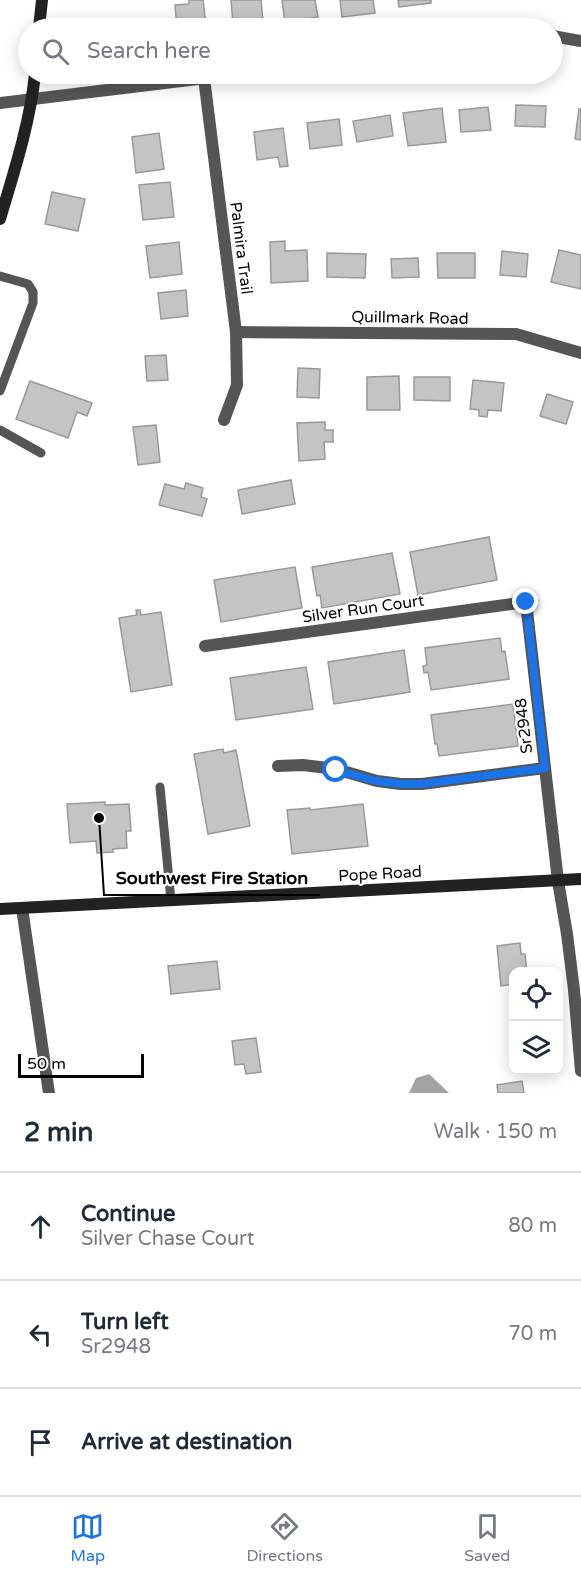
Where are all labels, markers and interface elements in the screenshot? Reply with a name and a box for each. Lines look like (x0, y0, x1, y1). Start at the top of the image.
search box (18, 18, 563, 84)
icon: search (39, 35, 72, 68)
text: Search here (87, 38, 211, 64)
street label: Palmira Trail (225, 201, 257, 296)
street label: Quillmark Road (351, 307, 469, 329)
route end (512, 588, 538, 614)
street label: Silver Run Court (301, 591, 425, 627)
street label: Sr2948 (511, 697, 537, 755)
route start (322, 756, 348, 782)
callout: Southwest Fire Station (104, 859, 320, 895)
street label: Pope Road (338, 862, 422, 886)
text: Southwest Fire Station (116, 867, 308, 889)
map controls (509, 967, 563, 1075)
button: locate (509, 967, 563, 1021)
button: layers (509, 1021, 563, 1075)
scale bar (18, 1051, 144, 1078)
text: 50 m (27, 1054, 66, 1074)
text: 2 min (24, 1117, 93, 1148)
text: Walk · 150 m (434, 1120, 557, 1144)
text: Continue (81, 1201, 176, 1227)
icon: ahead (24, 1210, 57, 1243)
text: 80 m (508, 1214, 557, 1238)
text: Silver Chase Court (81, 1227, 254, 1251)
text: Turn left (81, 1309, 169, 1335)
icon: left (24, 1318, 57, 1351)
text: 70 m (508, 1322, 557, 1346)
text: Sr2948 (81, 1335, 151, 1359)
icon: arrive (24, 1426, 57, 1459)
text: Arrive at destination (81, 1429, 292, 1455)
tab: Map (71, 1510, 105, 1566)
tab: Directions (246, 1510, 323, 1566)
tab: Saved (464, 1510, 510, 1566)

